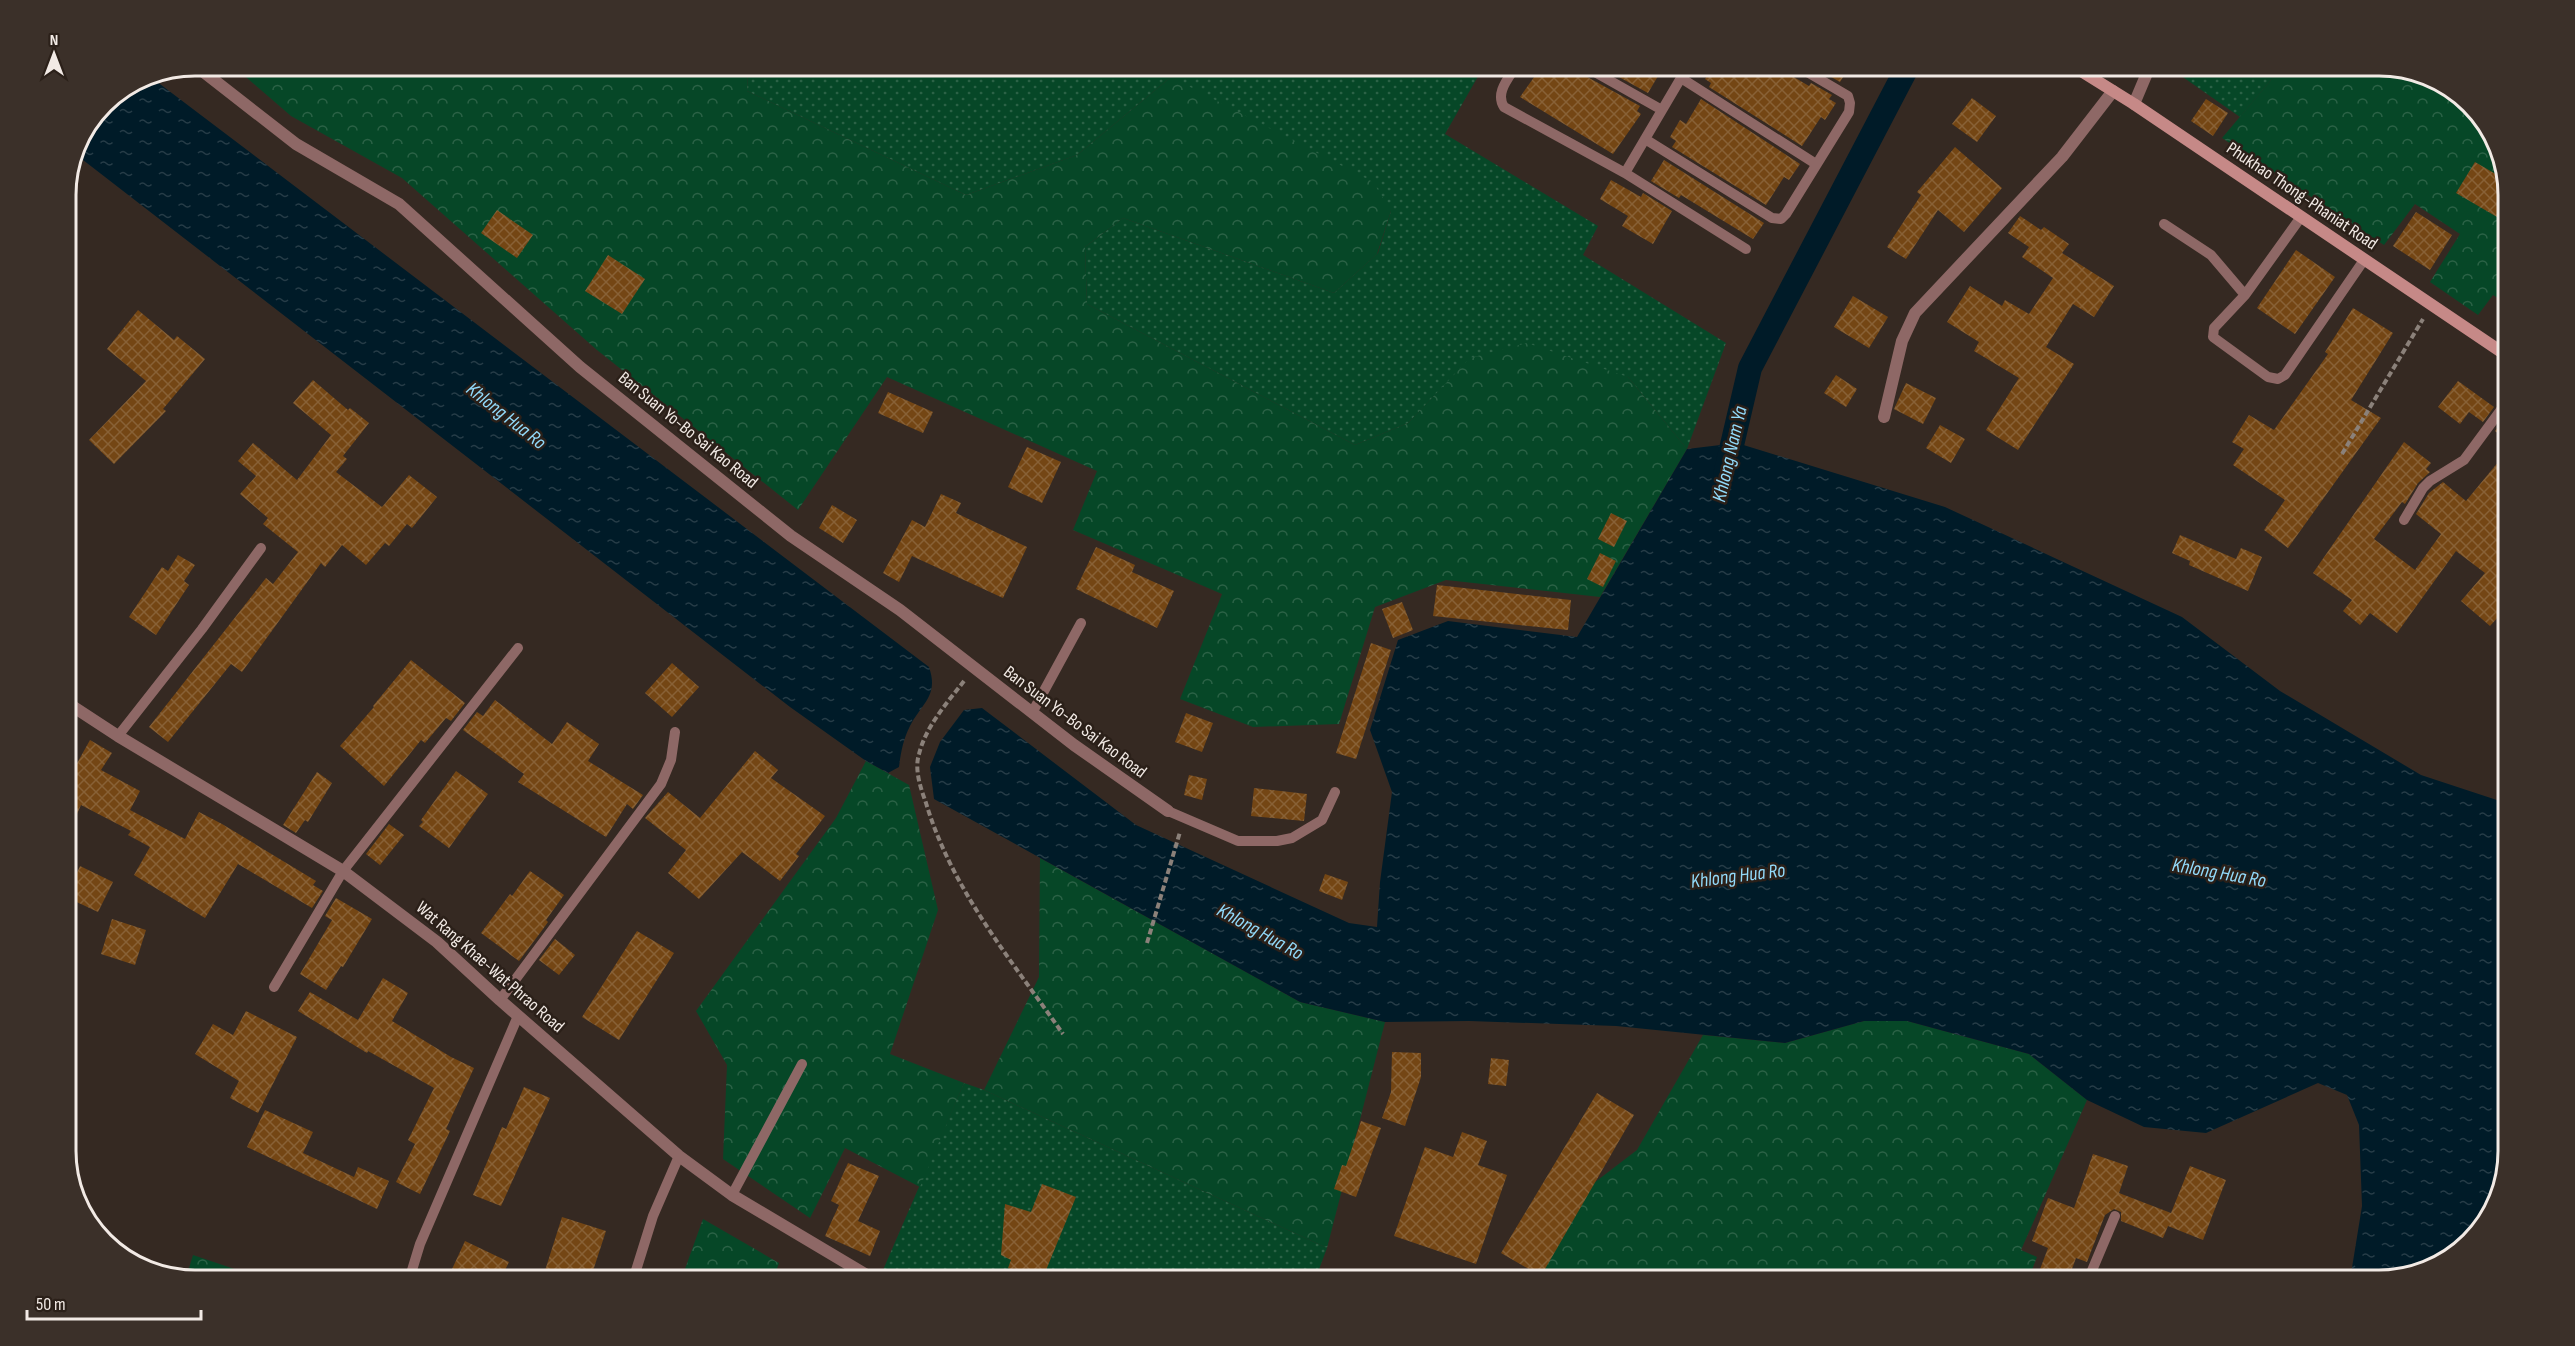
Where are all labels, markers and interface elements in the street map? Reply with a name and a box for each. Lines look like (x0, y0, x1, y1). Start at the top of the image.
north arrow (24, 24, 84, 84)
text: N (50, 31, 58, 50)
street label: Phukhao Thong-Phaniat Road (2223, 138, 2381, 254)
street label: Ban Suan Yo-Bo Sai Kao Road (614, 367, 762, 493)
water label: Khlong Hua Ro (461, 377, 551, 455)
water label: Khlong Nam Ya (1707, 404, 1753, 504)
street label: Ban Suan Yo-Bo Sai Kao Road (999, 661, 1151, 783)
water label: Khlong Hua Ro (2170, 853, 2268, 893)
water label: Khlong Hua Ro (1689, 858, 1787, 894)
street label: Wat Rang Khae-Wat Phrao Road (412, 897, 568, 1037)
water label: Khlong Hua Ro (1213, 898, 1307, 966)
scale bar (27, 1283, 201, 1321)
text: 50 m (36, 1294, 66, 1315)

